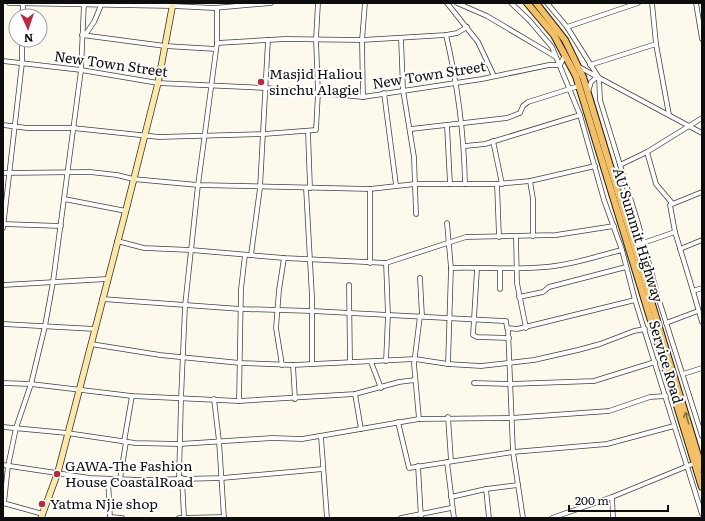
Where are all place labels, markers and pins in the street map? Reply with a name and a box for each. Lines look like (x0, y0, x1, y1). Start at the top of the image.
place label: Masjid Haliou sinchu Alagie (269, 63, 363, 99)
marker: Masjid Haliou sinchu Alagie (256, 77, 266, 87)
place label: GAWA-The Fashion House CoastalRoad (65, 455, 194, 491)
marker: GAWA-The Fashion House CoastalRoad (52, 469, 62, 479)
place label: Yatma Njie shop (50, 493, 158, 513)
marker: Yatma Njie shop (37, 499, 47, 509)

